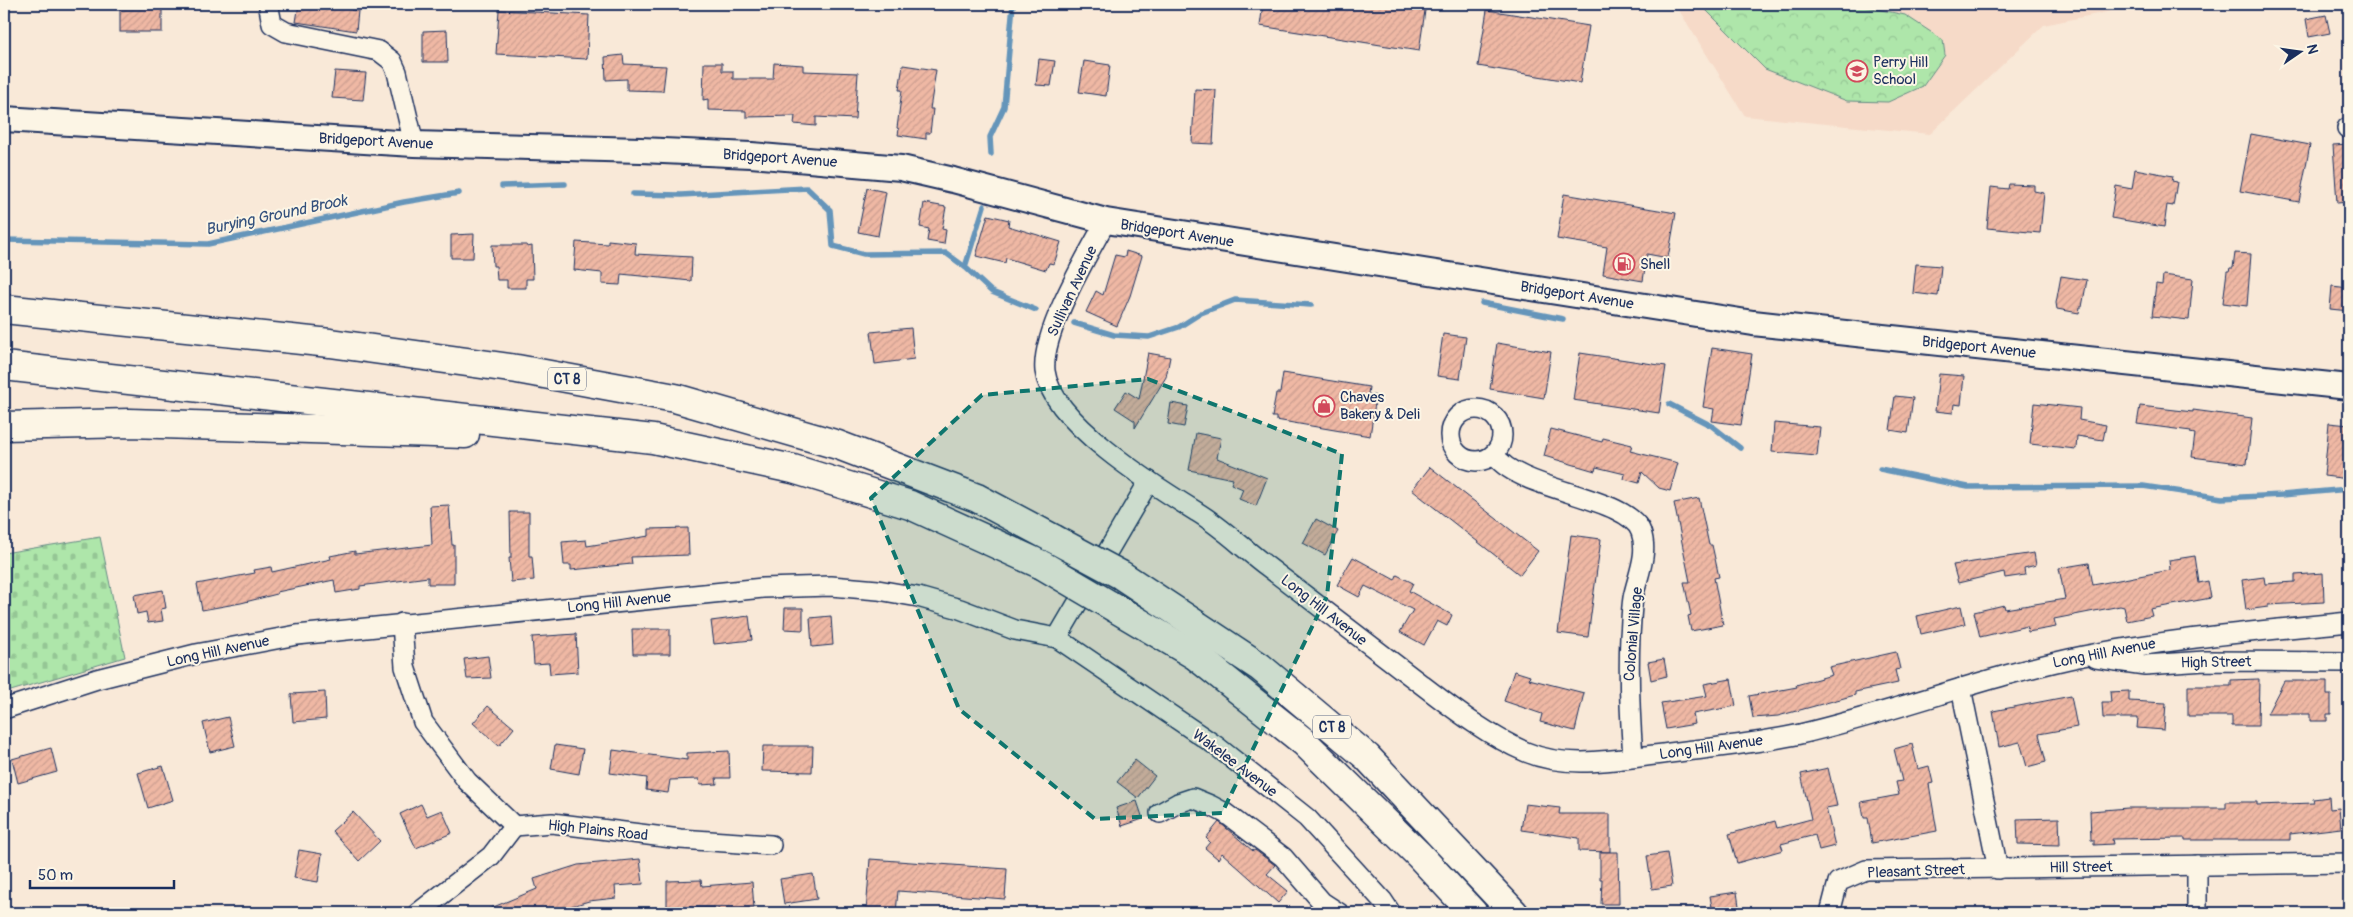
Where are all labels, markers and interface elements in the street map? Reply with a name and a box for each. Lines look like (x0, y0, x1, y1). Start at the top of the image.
north arrow (2276, 28, 2326, 78)
text: N (2303, 43, 2322, 56)
place label: Perry Hill School (1873, 53, 1928, 89)
school or university icon: Perry Hill School (1845, 59, 1869, 83)
street label: Bridgeport Avenue (318, 129, 434, 154)
street label: Bridgeport Avenue (722, 145, 838, 172)
water label: Burying Ground Brook (204, 190, 350, 240)
street label: Bridgeport Avenue (1119, 215, 1236, 252)
street label: Sullivan Avenue (1043, 242, 1102, 339)
fuel station icon: Shell (1612, 252, 1636, 276)
place label: Shell (1640, 255, 1670, 274)
street label: Bridgeport Avenue (1519, 277, 1636, 314)
street label: Bridgeport Avenue (1921, 332, 2038, 363)
road number: CT 8 (548, 368, 586, 390)
place label: Chaves Bakery & Deli (1340, 388, 1420, 424)
shop icon: Chaves Bakery & Deli (1312, 394, 1336, 418)
street label: Long Hill Avenue (1277, 571, 1371, 650)
street label: Colonial Village (1620, 586, 1647, 682)
street label: Long Hill Avenue (566, 588, 673, 617)
street label: Long Hill Avenue (165, 631, 272, 672)
street label: Long Hill Avenue (2051, 634, 2158, 673)
street label: High Street (2180, 652, 2253, 673)
road number: CT 8 (1313, 716, 1351, 739)
street label: Wakelee Avenue (1189, 725, 1281, 802)
street label: Long Hill Avenue (1658, 731, 1765, 764)
street label: High Plains Road (547, 816, 649, 845)
scale bar (30, 857, 174, 889)
street label: Hill Street (2049, 857, 2114, 878)
street label: Pleasant Street (1867, 860, 1966, 883)
text: 50 m (38, 866, 73, 885)

